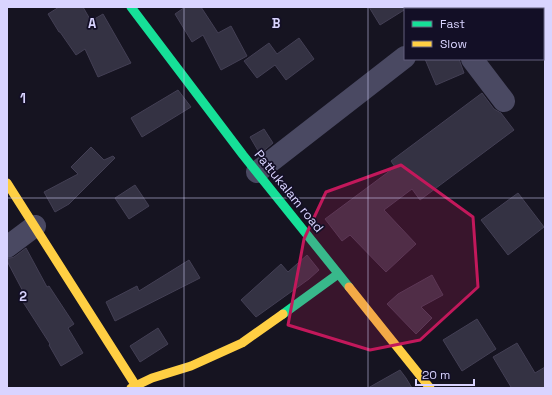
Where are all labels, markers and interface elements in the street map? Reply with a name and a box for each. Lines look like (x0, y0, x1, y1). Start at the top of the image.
legend (404, 8, 544, 60)
text: A (88, 15, 97, 32)
text: B (272, 15, 281, 32)
text: Fast (440, 16, 465, 32)
text: Slow (440, 36, 467, 52)
text: 1 (20, 90, 26, 107)
street label: Pattukalam road (251, 146, 327, 236)
text: 2 (19, 288, 27, 305)
scale bar (416, 361, 474, 387)
text: 20 m (422, 367, 450, 383)

